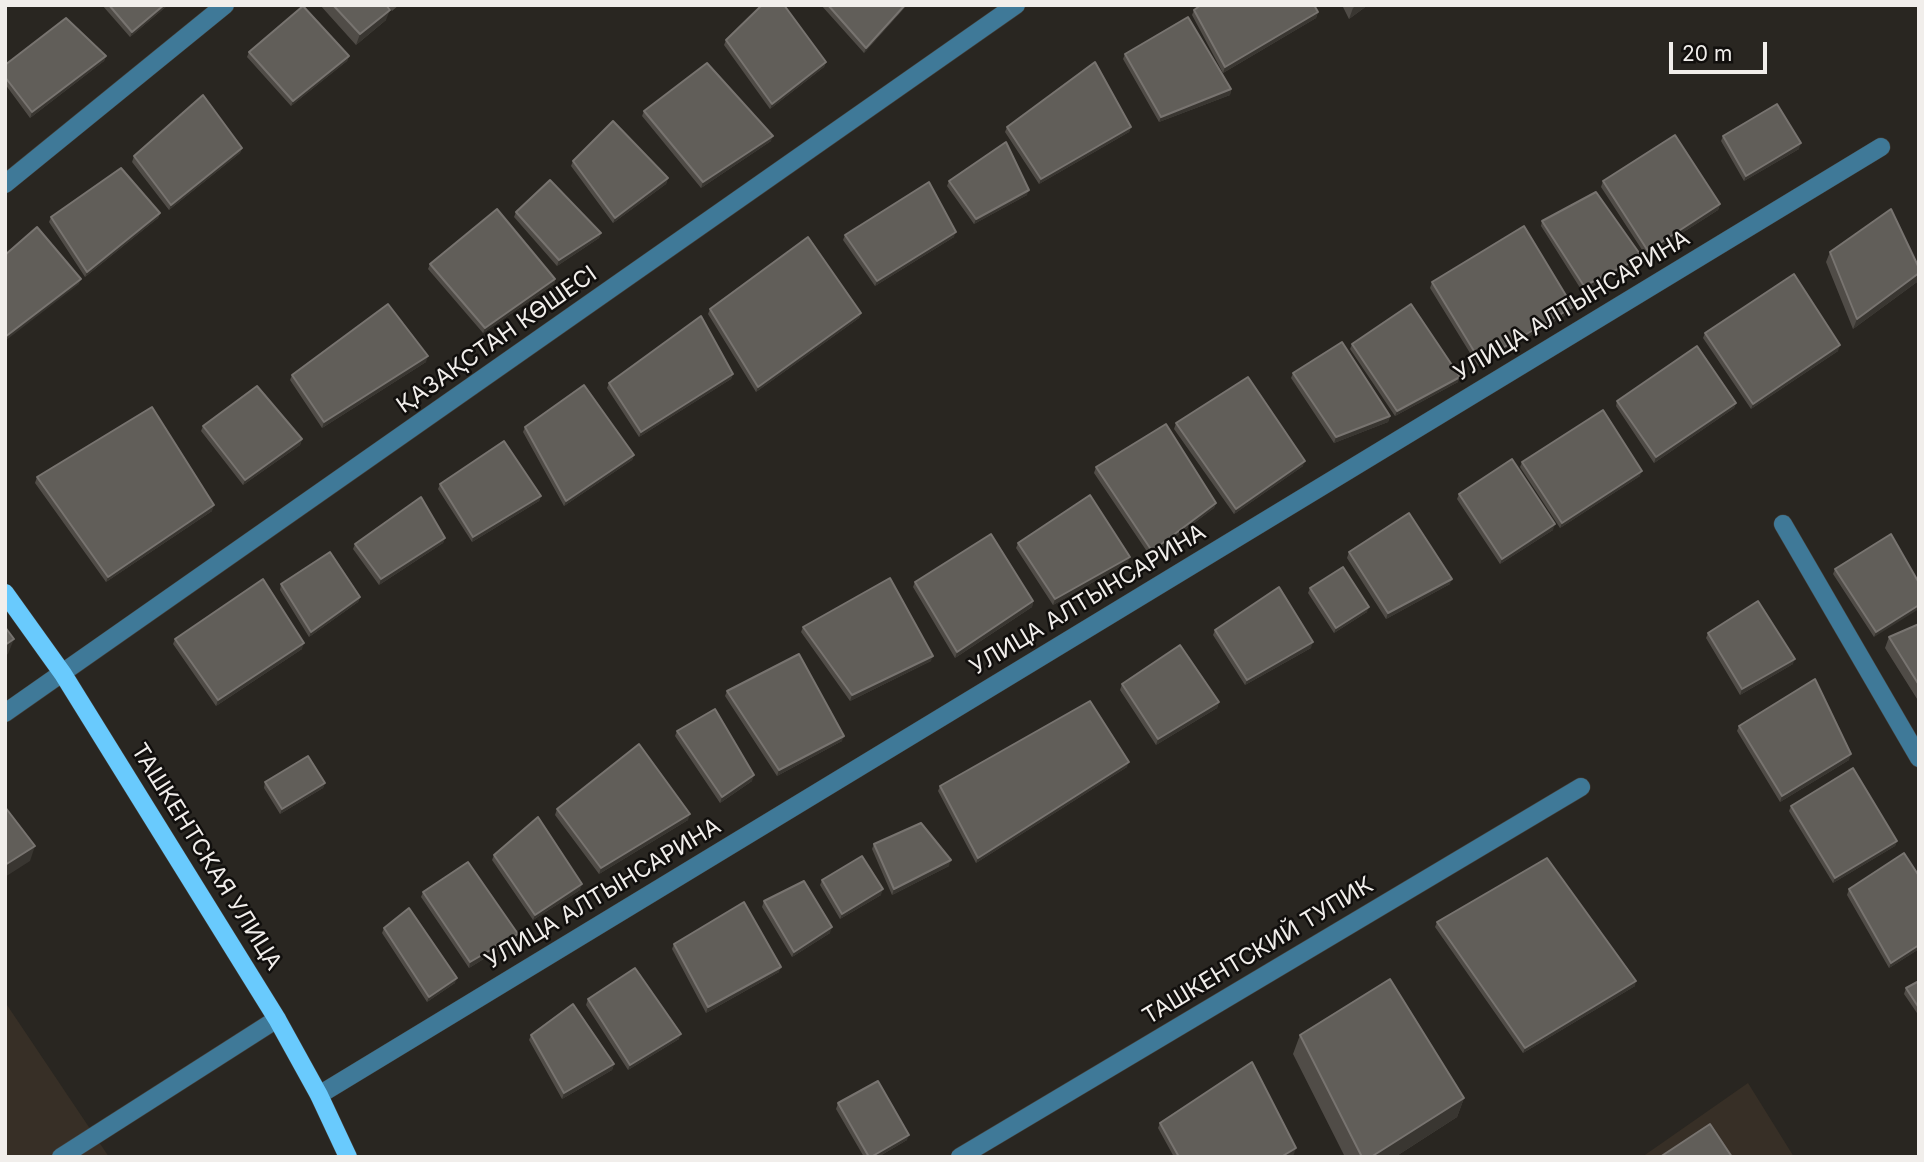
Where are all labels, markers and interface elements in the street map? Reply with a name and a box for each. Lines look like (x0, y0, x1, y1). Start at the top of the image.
scale bar (1672, 28, 1770, 72)
text: 20 m (1682, 41, 1732, 66)
street label: УЛИЦА АЛТЫНСАРИНА (1449, 225, 1695, 387)
street label: ҚАЗАҚСТАН КӨШЕСІ (392, 260, 602, 420)
street label: УЛИЦА АЛТЫНСАРИНА (965, 519, 1211, 681)
street label: ТАШКЕНТСКАЯ УЛИЦА (125, 739, 287, 975)
street label: УЛИЦА АЛТЫНСАРИНА (480, 813, 726, 975)
street label: ТАШКЕНТСКИЙ ТУПИК (1138, 871, 1378, 1031)

